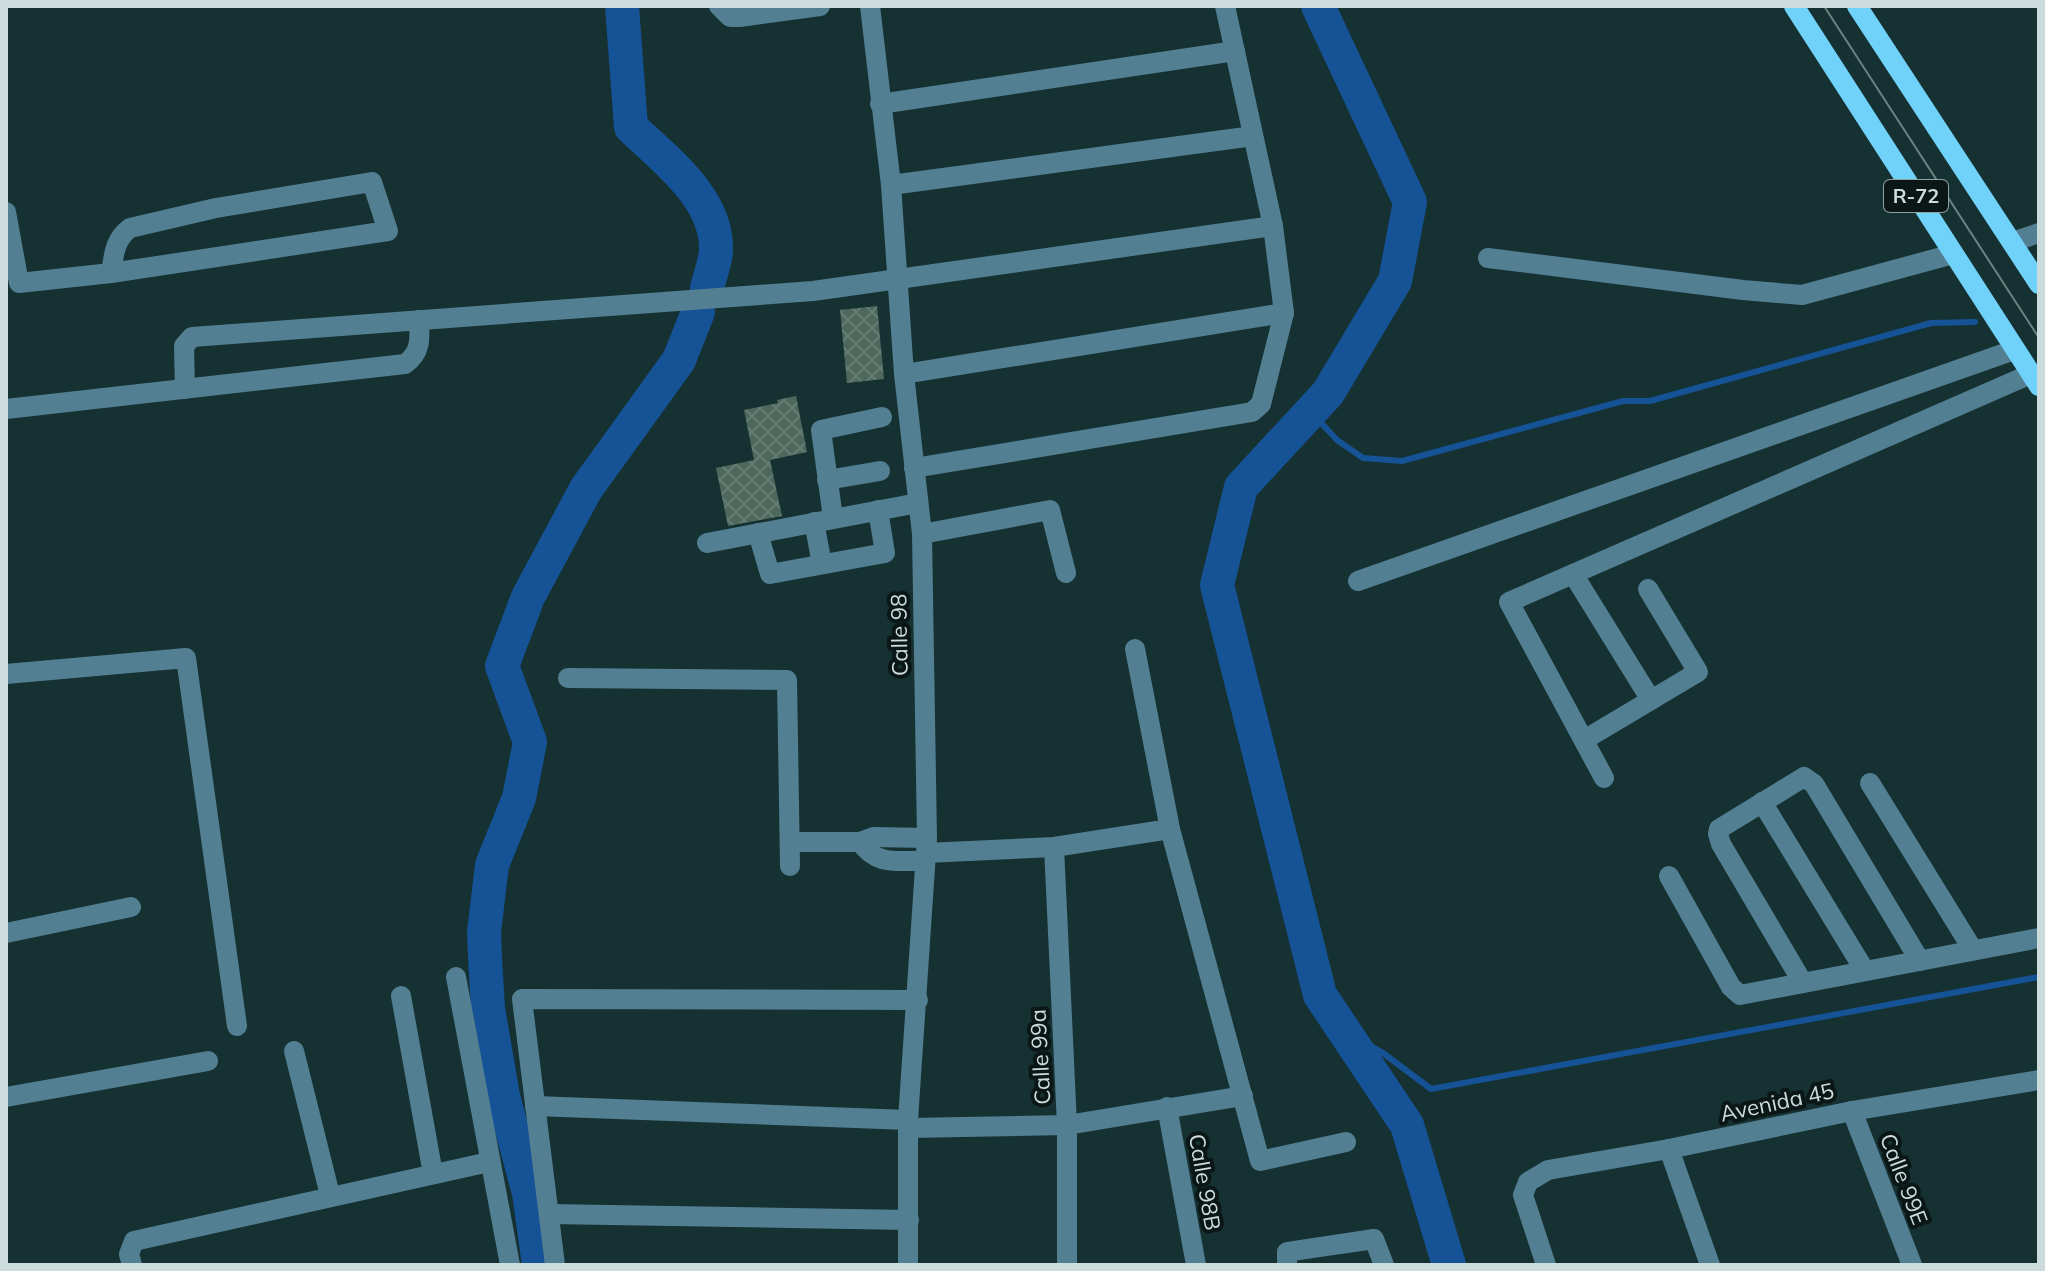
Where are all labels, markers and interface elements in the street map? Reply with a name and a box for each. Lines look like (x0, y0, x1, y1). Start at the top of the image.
road number: R-72 (1884, 180, 1948, 212)
street label: Calle 98 (884, 594, 914, 676)
street label: Calle 99a (1024, 1008, 1056, 1106)
street label: Avenida 45 (1717, 1076, 1837, 1128)
street label: Calle 99E (1874, 1129, 1934, 1229)
street label: Calle 98B (1183, 1132, 1227, 1232)

